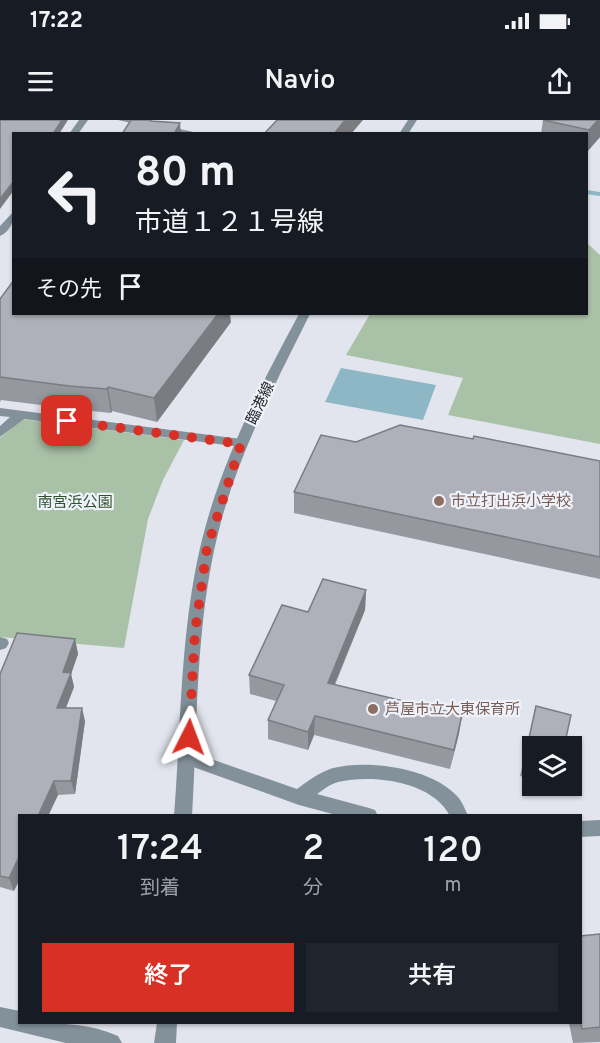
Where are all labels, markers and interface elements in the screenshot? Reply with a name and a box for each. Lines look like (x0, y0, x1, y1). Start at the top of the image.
text: 17:22 (30, 8, 83, 35)
text: Navio (265, 64, 335, 98)
icon: menu (24, 65, 57, 98)
icon: share (543, 65, 576, 98)
text: 80 m (135, 148, 236, 201)
icon: left (36, 156, 114, 234)
text: 市道１２１号線 (135, 207, 324, 241)
icon: arrive (114, 270, 147, 303)
text: その先 (36, 277, 102, 304)
street label: 臨港線 (243, 379, 280, 428)
pin (41, 395, 92, 446)
icon: arrive (50, 404, 83, 437)
place label: 市立打出浜小学校 (451, 493, 571, 512)
park label: 南宮浜公園 (37, 494, 113, 513)
marker: 市立打出浜小学校 (432, 494, 446, 508)
place label: 芦屋市立大東保育所 (385, 701, 520, 720)
marker: 芦屋市立大東保育所 (366, 702, 380, 716)
position arrow (157, 705, 221, 769)
map controls (522, 736, 582, 796)
button: layers (522, 736, 582, 796)
text: 17:24 (117, 827, 203, 873)
text: 2 (302, 827, 324, 873)
text: 120 (423, 829, 483, 875)
text: m (445, 873, 462, 899)
text: 到着 (140, 876, 180, 902)
text: 分 (303, 876, 323, 902)
button: 終了 (42, 943, 294, 1012)
button: 共有 (306, 943, 558, 1012)

